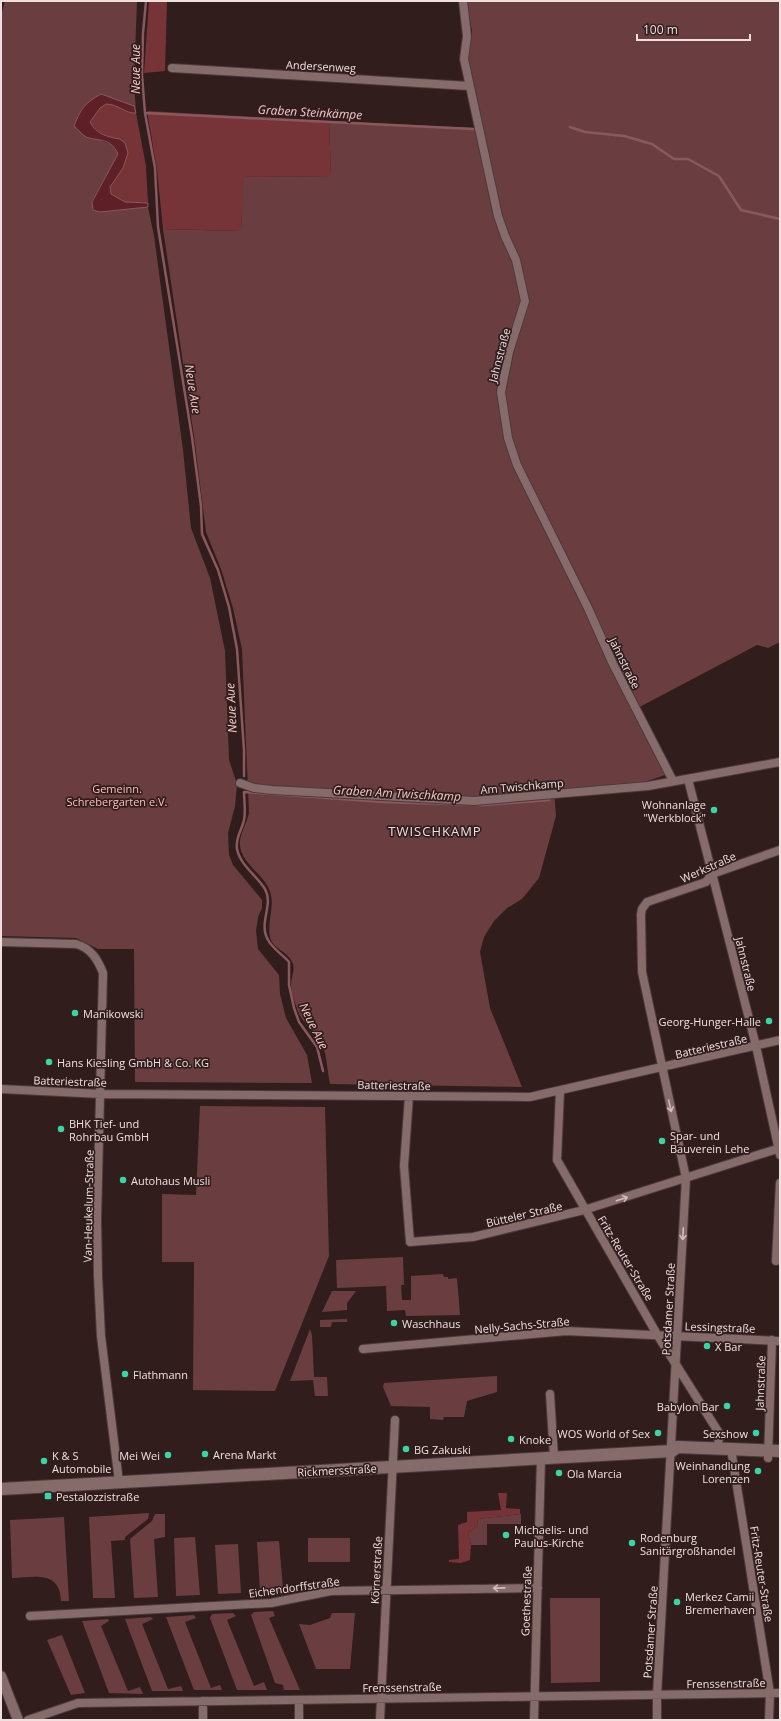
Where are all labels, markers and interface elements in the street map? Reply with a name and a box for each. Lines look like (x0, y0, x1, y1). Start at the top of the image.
scale bar (637, 16, 750, 42)
text: 100 m (643, 21, 678, 38)
water label: Neue Aue (127, 44, 144, 94)
street label: Andersenweg (286, 57, 356, 75)
water label: Graben Steinkämpe (257, 101, 363, 123)
street label: Jahnstraße (484, 326, 513, 385)
water label: Neue Aue (181, 363, 205, 415)
street label: Jahnstraße (606, 634, 644, 691)
water label: Neue Aue (221, 683, 241, 733)
street label: Am Twischkamp (480, 775, 564, 797)
park label: Gemeinn. Schrebergarten e.V. (67, 781, 168, 809)
water label: Graben Am Twischkamp (333, 781, 461, 805)
place label: Wohnanlage "Werkblock" (642, 797, 706, 825)
marker: Wohnanlage "Werkblock" (709, 805, 719, 815)
district label: TWISCHKAMP (388, 822, 482, 840)
street label: Werkstraße (678, 848, 738, 886)
street label: Jahnstraße (732, 934, 760, 993)
water label: Neue Aue (295, 1000, 333, 1052)
place label: Manikowski (83, 1006, 143, 1021)
marker: Manikowski (70, 1008, 80, 1018)
place label: Georg-Hunger-Halle (658, 1014, 761, 1029)
marker: Georg-Hunger-Halle (764, 1016, 774, 1026)
street label: Batteriestraße (674, 1030, 748, 1062)
place label: Hans Kiesling GmbH & Co. KG (57, 1055, 209, 1070)
marker: Hans Kiesling GmbH & Co. KG (44, 1057, 54, 1067)
street label: Batteriestraße (33, 1072, 107, 1090)
street label: Batteriestraße (357, 1077, 431, 1093)
one-way arrow (667, 1099, 675, 1112)
place label: BHK Tief- und Rohrbau GmbH (69, 1116, 149, 1144)
marker: BHK Tief- und Rohrbau GmbH (56, 1124, 66, 1134)
place label: Spar- und Bauverein Lehe (670, 1128, 750, 1156)
marker: Spar- und Bauverein Lehe (657, 1136, 667, 1146)
street label: Van-Heukelum-Straße (80, 1149, 96, 1263)
place label: Autohaus Musli (131, 1173, 210, 1188)
marker: Autohaus Musli (118, 1175, 128, 1185)
one-way arrow (615, 1194, 627, 1202)
street label: Bütteler Straße (484, 1198, 564, 1230)
street label: Fritz-Reuter-Straße (595, 1213, 657, 1303)
one-way arrow (680, 1227, 687, 1240)
street label: Potsdamer Straße (658, 1262, 678, 1356)
street label: Nelly-Sachs-Straße (474, 1313, 570, 1337)
place label: Waschhaus (402, 1316, 460, 1331)
marker: Waschhaus (389, 1318, 399, 1328)
street label: Lessingstraße (684, 1318, 756, 1336)
place label: X Bar (715, 1339, 742, 1354)
marker: X Bar (702, 1341, 712, 1351)
street label: Jahnstraße (752, 1355, 768, 1412)
place label: Flathmann (133, 1367, 188, 1382)
marker: Flathmann (120, 1369, 130, 1379)
place label: Babylon Bar (657, 1399, 720, 1414)
marker: Babylon Bar (722, 1401, 732, 1411)
place label: WOS World of Sex (558, 1426, 650, 1441)
place label: Sexshow (703, 1426, 748, 1441)
marker: WOS World of Sex (653, 1428, 663, 1438)
marker: Sexshow (751, 1428, 761, 1438)
place label: Knoke (519, 1432, 551, 1447)
marker: Knoke (506, 1434, 516, 1444)
place label: BG Zakuski (414, 1442, 471, 1457)
marker: BG Zakuski (401, 1444, 411, 1454)
place label: Arena Markt (213, 1447, 277, 1462)
place label: K & S Automobile (52, 1448, 112, 1476)
place label: Mei Wei (119, 1448, 160, 1463)
marker: Arena Markt (200, 1449, 210, 1459)
marker: Mei Wei (163, 1450, 173, 1460)
marker: K & S Automobile (39, 1456, 49, 1466)
place label: Weinhandlung Lorenzen (676, 1458, 750, 1486)
street label: Rickmersstraße (297, 1460, 377, 1480)
place label: Ola Marcia (567, 1466, 622, 1481)
marker: Weinhandlung Lorenzen (753, 1466, 763, 1476)
marker: Ola Marcia (554, 1468, 564, 1478)
place label: Pestalozzistraße (56, 1489, 139, 1504)
marker: Pestalozzistraße (43, 1491, 53, 1501)
place label: Michaelis- und Paulus-Kirche (514, 1522, 588, 1550)
street label: Fritz-Reuter-Straße (747, 1525, 777, 1623)
marker: Michaelis- und Paulus-Kirche (501, 1530, 511, 1540)
place label: Rodenburg Sanitärgroßhandel (640, 1530, 735, 1558)
street label: Körnerstraße (367, 1536, 385, 1604)
marker: Rodenburg Sanitärgroßhandel (627, 1538, 637, 1548)
street label: Goethestraße (517, 1566, 535, 1636)
street label: Eichendorffstraße (247, 1573, 341, 1601)
one-way arrow (493, 1584, 506, 1592)
street label: Potsdamer Straße (639, 1585, 661, 1679)
place label: Merkez Camii Bremerhaven (685, 1589, 755, 1617)
marker: Merkez Camii Bremerhaven (672, 1597, 682, 1607)
street label: Frenssenstraße (686, 1675, 766, 1691)
street label: Frenssenstraße (362, 1679, 442, 1695)

